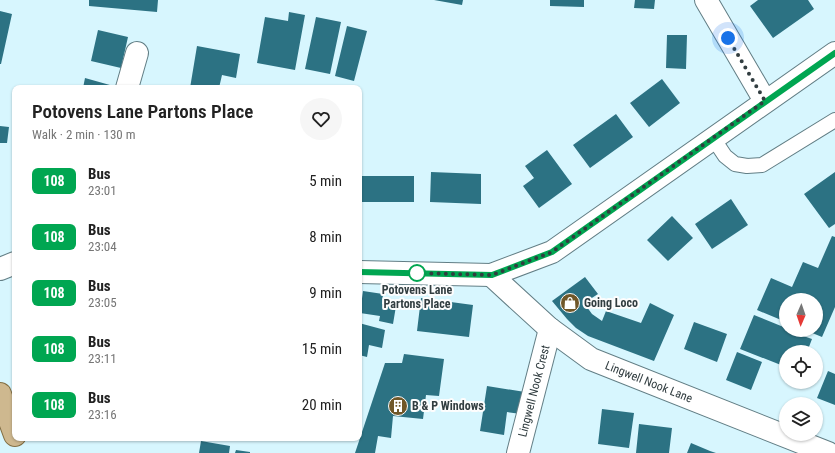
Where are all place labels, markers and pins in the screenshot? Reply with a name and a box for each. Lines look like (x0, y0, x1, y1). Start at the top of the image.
marker: Potovens Lane Partons Place (408, 264, 426, 282)
place label: Potovens Lane Partons Place (382, 283, 452, 311)
shop icon: Going Loco (559, 292, 581, 314)
place label: Going Loco (584, 296, 638, 310)
building icon: B & P Windows (387, 395, 409, 417)
place label: B & P Windows (412, 399, 484, 413)

